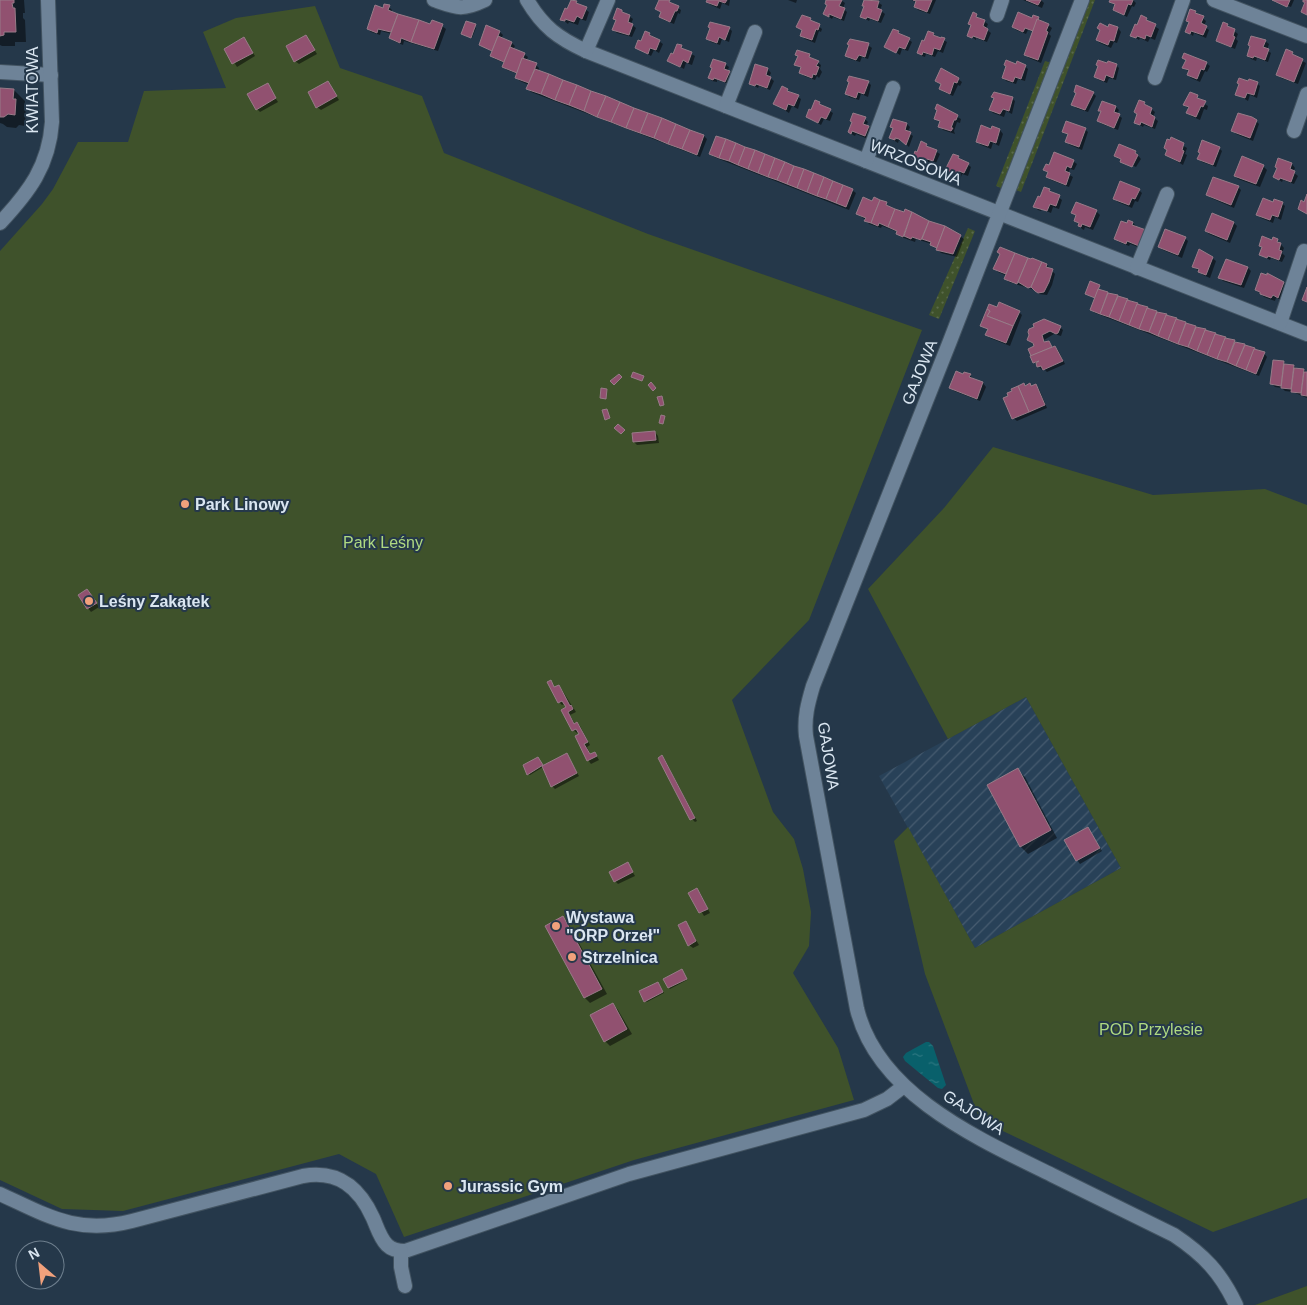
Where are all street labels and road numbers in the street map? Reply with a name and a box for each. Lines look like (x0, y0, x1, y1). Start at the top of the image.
street label: KWIATOWA (24, 46, 41, 133)
street label: WRZOSOWA (868, 136, 964, 189)
street label: GAJOWA (899, 337, 940, 407)
street label: GAJOWA (815, 721, 842, 792)
street label: GAJOWA (940, 1087, 1008, 1138)

